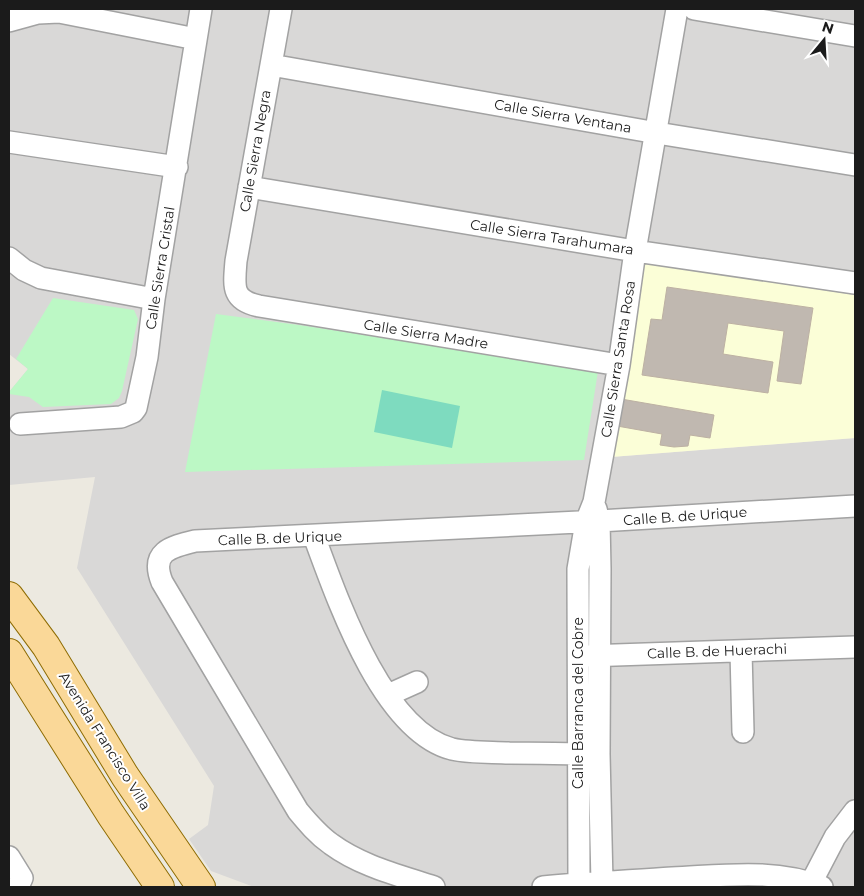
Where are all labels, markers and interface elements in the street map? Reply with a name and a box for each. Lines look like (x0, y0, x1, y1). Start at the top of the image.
north arrow (799, 15, 849, 65)
text: N (820, 17, 836, 38)
street label: Calle Sierra Negra (235, 88, 275, 214)
street label: Calle Sierra Ventana (493, 95, 633, 137)
street label: Calle Sierra Cristal (141, 205, 179, 331)
street label: Calle Sierra Tarahumara (469, 215, 635, 259)
street label: Calle Sierra Santa Rosa (597, 279, 639, 439)
street label: Calle Sierra Madre (362, 315, 490, 353)
street label: Calle B. de Urique (622, 503, 748, 529)
street label: Calle B. de Urique (218, 527, 342, 549)
street label: Calle Barranca del Cobre (569, 617, 587, 789)
street label: Calle B. de Huerachi (647, 640, 787, 662)
street label: Avenida Francisco Villa (55, 669, 155, 813)

